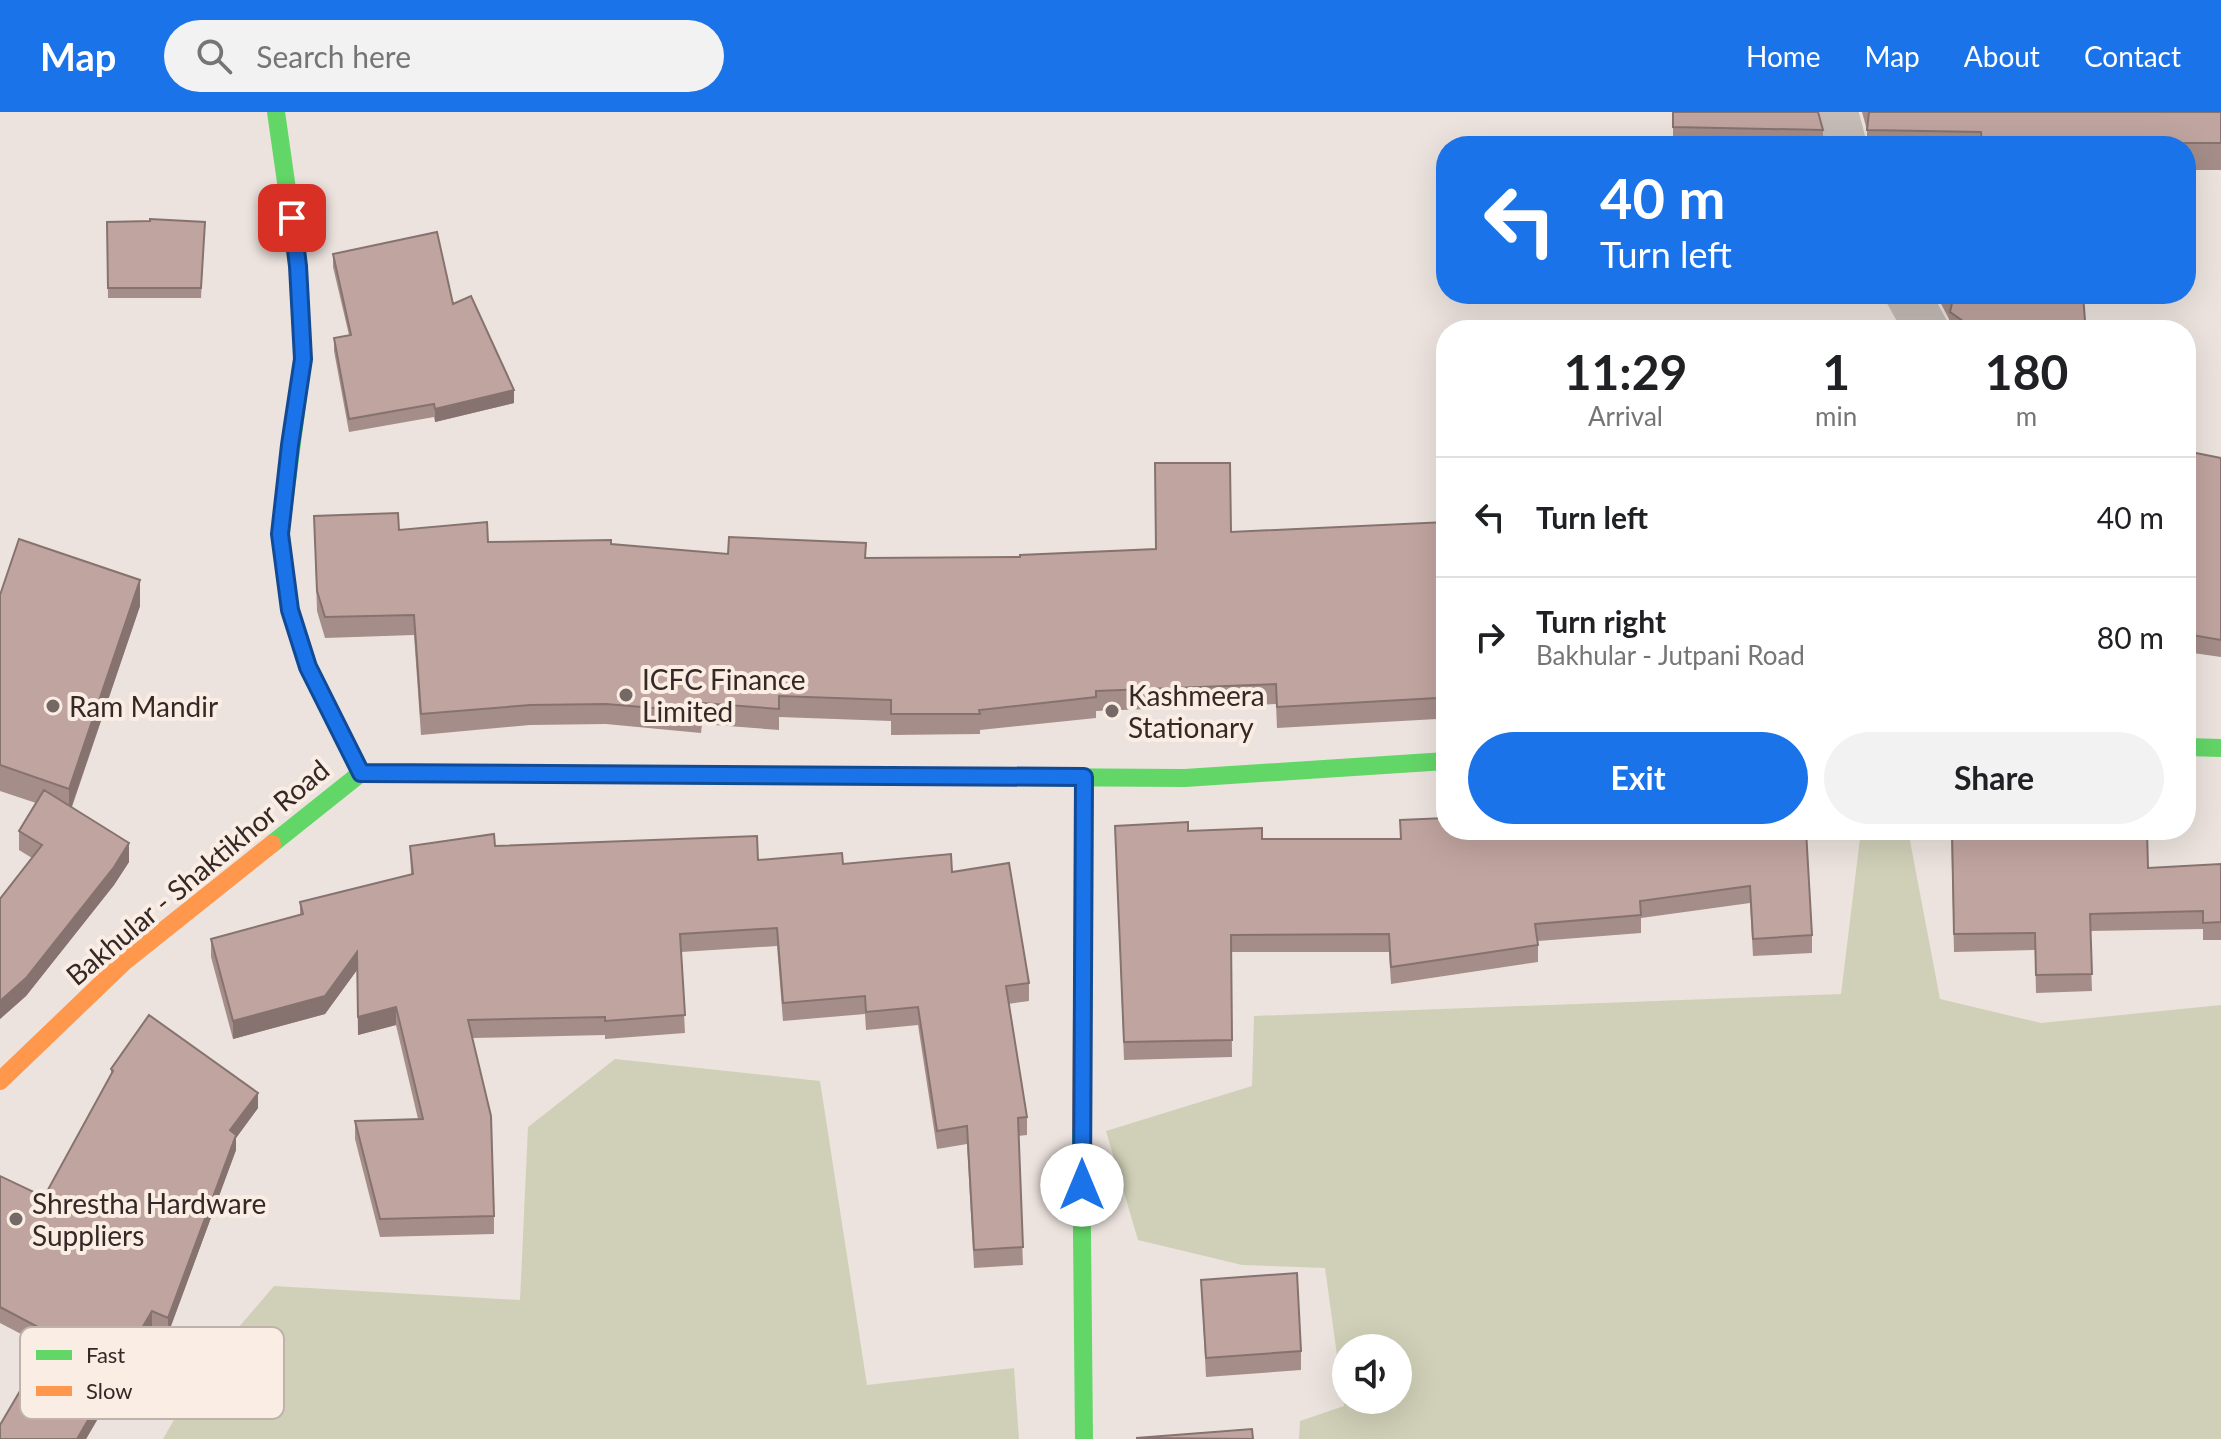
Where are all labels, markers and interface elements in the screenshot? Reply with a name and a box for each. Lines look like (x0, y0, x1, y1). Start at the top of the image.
search box (164, 20, 724, 92)
text: Map (40, 33, 116, 79)
icon: search (192, 34, 236, 78)
text: Search here (256, 38, 411, 74)
text: Home (1746, 39, 1821, 73)
text: Map (1865, 39, 1920, 73)
text: About (1964, 39, 2040, 73)
text: Contact (2084, 39, 2181, 73)
text: 40 m (1600, 164, 1725, 231)
icon: left (1468, 168, 1572, 272)
pin (258, 184, 326, 252)
icon: arrive (270, 196, 314, 240)
text: Turn left (1600, 232, 1732, 276)
text: 11:29 (1564, 343, 1687, 400)
text: 1 (1822, 343, 1850, 400)
text: 180 (1985, 343, 2068, 400)
text: Arrival (1588, 400, 1663, 432)
text: min (1815, 400, 1857, 432)
text: m (2016, 400, 2037, 432)
icon: left (1468, 495, 1512, 539)
text: Turn left (1536, 499, 1648, 535)
text: 40 m (2097, 499, 2164, 535)
text: Turn right (1536, 603, 1666, 639)
icon: right (1468, 615, 1512, 659)
text: 80 m (2097, 619, 2164, 655)
text: Bakhular - Jutpani Road (1536, 639, 1805, 671)
place label: ICFC Finance Limited (642, 662, 806, 728)
place label: Kashmeera Stationary (1128, 678, 1265, 744)
marker: ICFC Finance Limited (617, 686, 635, 704)
place label: Ram Mandir (69, 689, 218, 723)
marker: Ram Mandir (44, 697, 62, 715)
marker: Kashmeera Stationary (1103, 702, 1121, 720)
button: Exit (1468, 732, 1808, 824)
button: Share (1824, 732, 2164, 824)
street label: Bakhular - Shaktikhor Road (59, 752, 335, 992)
position arrow (1040, 1143, 1124, 1227)
place label: Shrestha Hardware Suppliers (32, 1186, 266, 1252)
marker: Shrestha Hardware Suppliers (7, 1210, 25, 1228)
legend (20, 1327, 284, 1419)
map controls (1332, 1334, 1412, 1414)
button: sound (1332, 1334, 1412, 1414)
text: Fast (86, 1341, 125, 1368)
text: Slow (86, 1377, 133, 1404)

